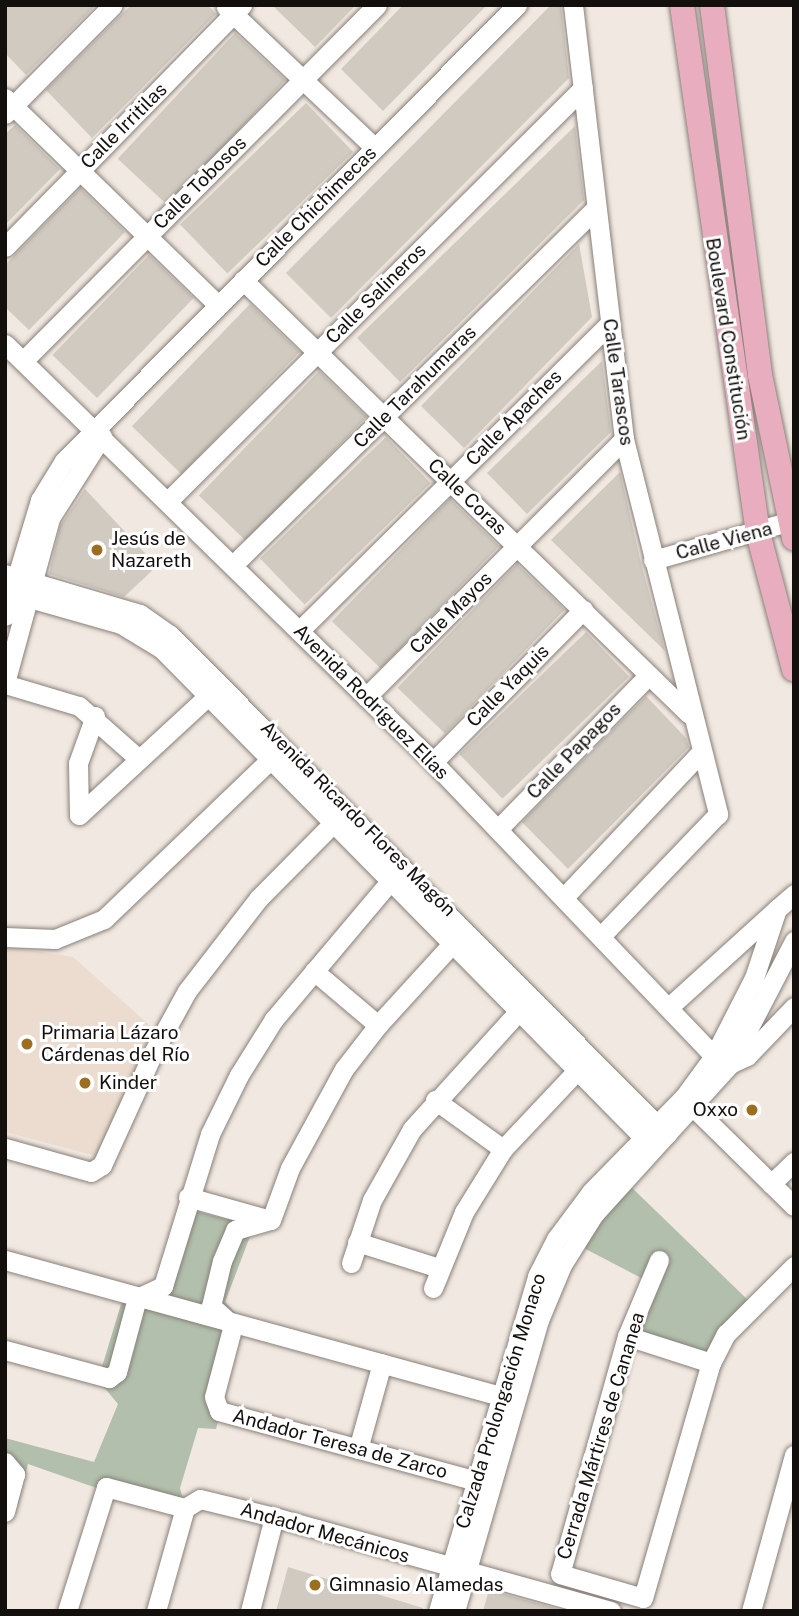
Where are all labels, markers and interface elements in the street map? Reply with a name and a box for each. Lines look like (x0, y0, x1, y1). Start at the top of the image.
street label: Calle Irritilas (76, 78, 172, 174)
street label: Calle Tobosos (149, 132, 251, 234)
street label: Calle Chichimecas (251, 142, 381, 272)
street label: Boulevard Constitución (701, 236, 755, 442)
street label: Calle Salineros (321, 239, 431, 349)
street label: Calle Tarascos (598, 317, 638, 447)
street label: Calle Tarahumaras (349, 321, 481, 453)
street label: Calle Apaches (461, 365, 567, 471)
street label: Calle Coras (423, 454, 511, 540)
street label: Calle Viena (673, 517, 775, 565)
place label: Jesús de Nazareth (111, 528, 191, 572)
marker: Jesús de Nazareth (89, 542, 105, 558)
street label: Calle Mayos (405, 567, 497, 659)
street label: Avenida Rodríguez Elías (289, 620, 453, 784)
street label: Calle Yaquis (462, 640, 554, 732)
street label: Calle Papagos (522, 698, 626, 804)
street label: Avenida Ricardo Flores Magón (256, 717, 460, 921)
place label: Primaria Lázaro Cárdenas del Río (41, 1022, 190, 1066)
marker: Primaria Lázaro Cárdenas del Río (19, 1036, 35, 1052)
place label: Kinder (99, 1072, 157, 1094)
marker: Kinder (77, 1075, 93, 1091)
place label: Oxxo (693, 1099, 738, 1121)
marker: Oxxo (744, 1102, 760, 1118)
street label: Calzada Prolongación Monaco (451, 1271, 551, 1531)
street label: Cerrada Mártires de Cananea (552, 1309, 650, 1563)
street label: Andador Teresa de Zarco (230, 1404, 450, 1484)
street label: Andador Mecánicos (238, 1498, 412, 1568)
place label: Gimnasio Alamedas (329, 1574, 503, 1596)
marker: Gimnasio Alamedas (307, 1577, 323, 1593)

